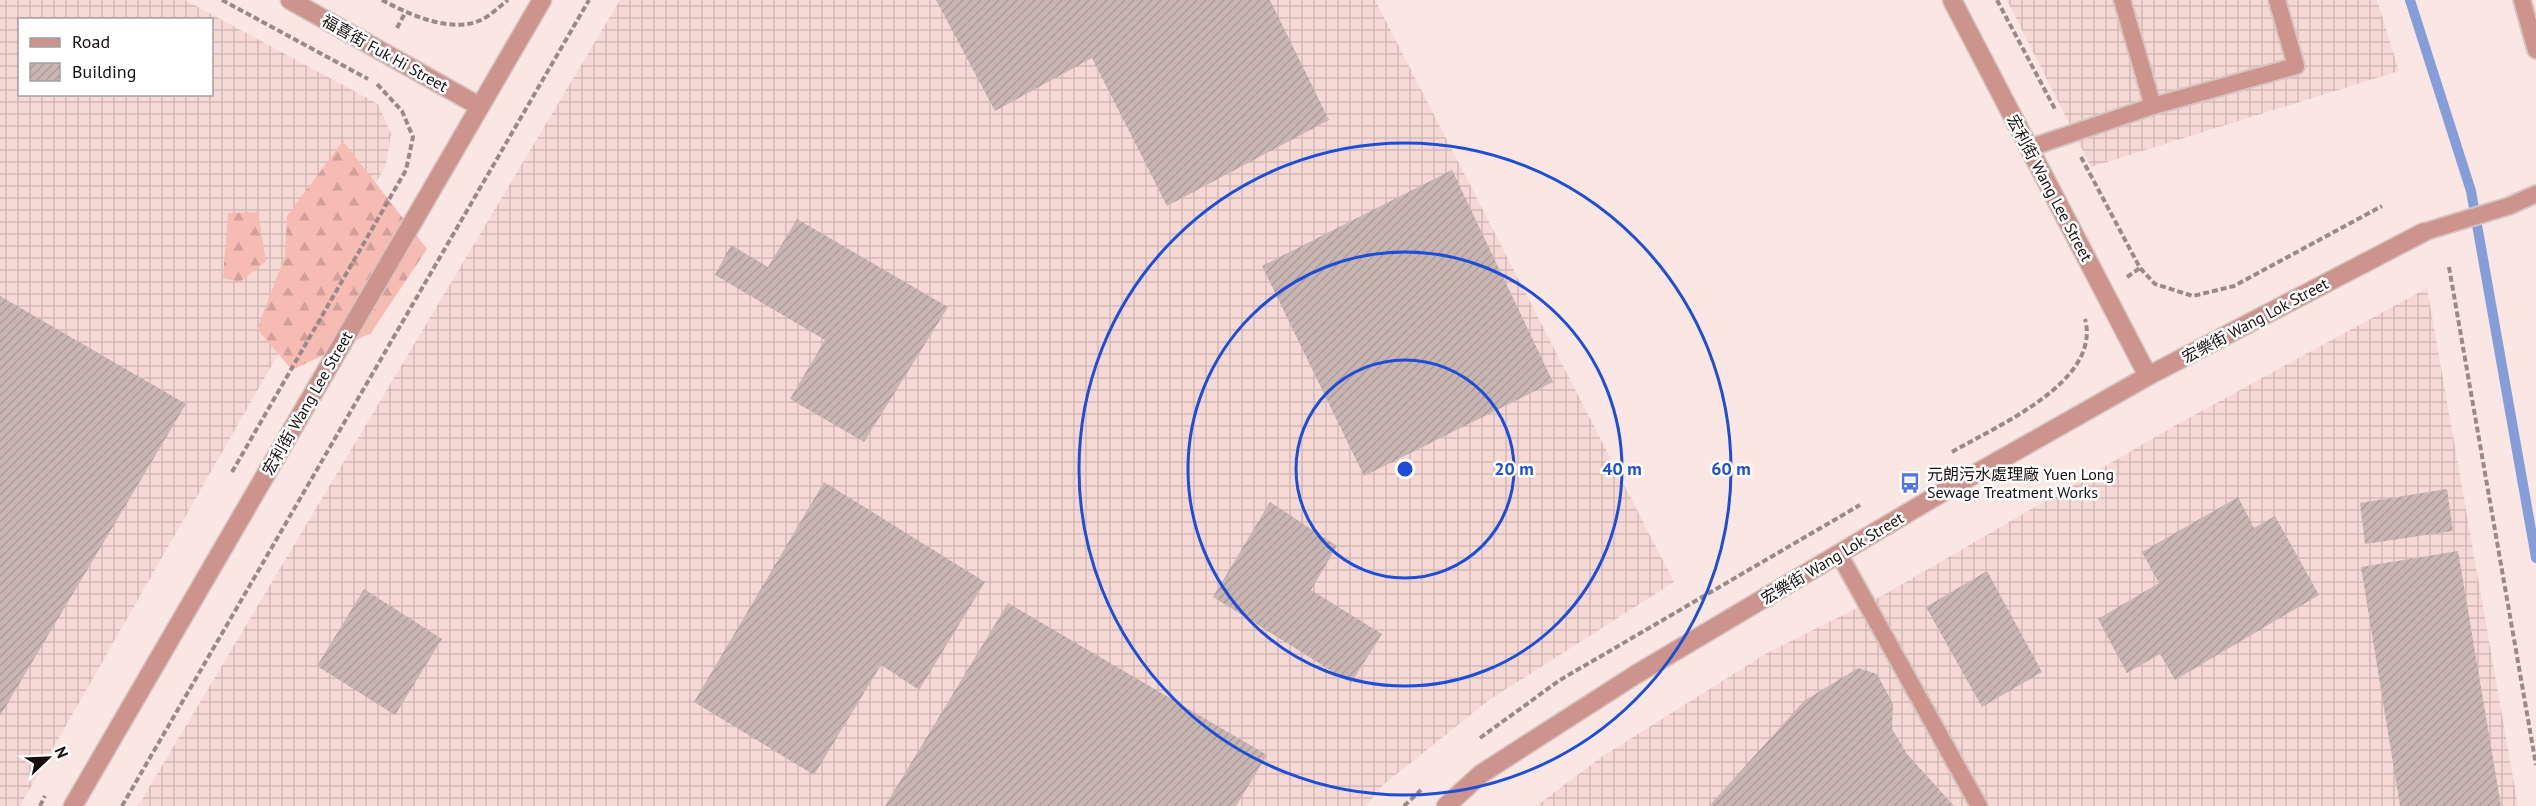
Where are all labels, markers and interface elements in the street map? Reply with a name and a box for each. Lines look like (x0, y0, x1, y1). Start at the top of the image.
street label: 福喜街 Fuk Hi Street (319, 10, 452, 96)
legend (18, 18, 213, 96)
text: Road (72, 30, 110, 53)
text: Building (72, 60, 136, 83)
street label: 宏利街 Wang Lee Street (2003, 111, 2097, 265)
street label: 宏樂街 Wang Lok Street (2179, 273, 2332, 367)
street label: 宏利街 Wang Lee Street (258, 327, 357, 479)
text: 20 m (1494, 457, 1534, 480)
text: 40 m (1602, 457, 1642, 480)
text: 60 m (1711, 457, 1751, 480)
centre of rings (1395, 459, 1415, 479)
place label: 元朗污水處理廠 Yuen Long Sewage Treatment Works (1927, 464, 2114, 502)
bus stop icon: 元朗污水處理廠 Yuen Long Sewage Treatment Works (1898, 471, 1922, 495)
street label: 宏樂街 Wang Lok Street (1757, 507, 1907, 608)
north arrow (18, 728, 78, 788)
text: N (51, 743, 73, 761)

